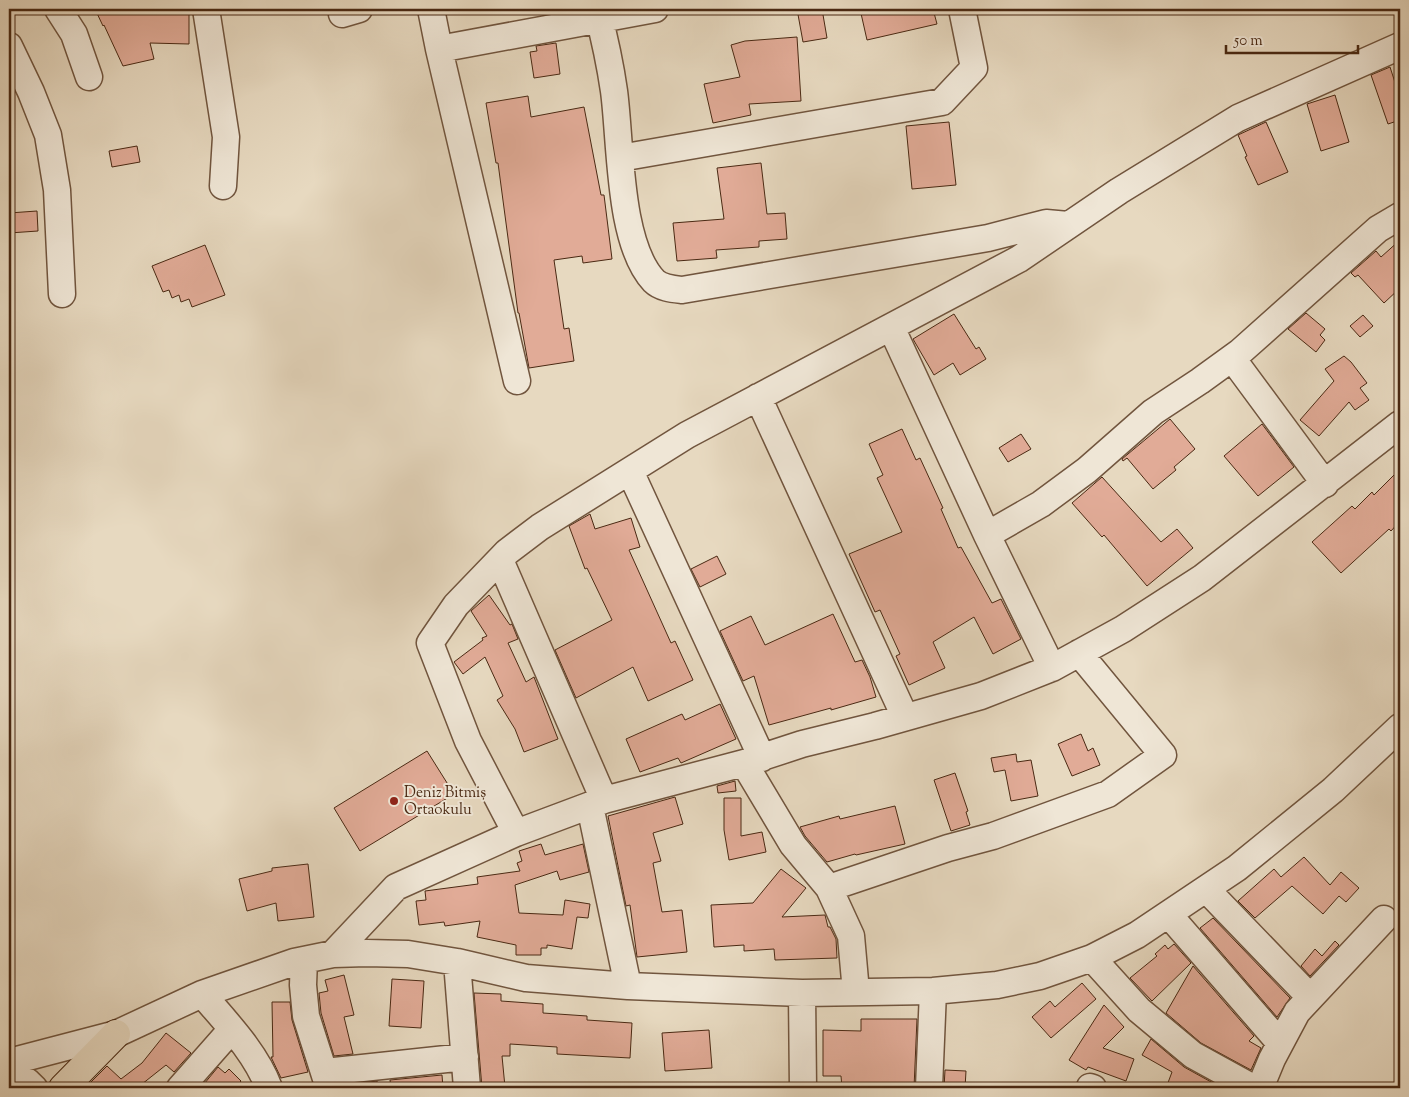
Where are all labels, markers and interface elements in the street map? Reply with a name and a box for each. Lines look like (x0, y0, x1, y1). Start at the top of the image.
scale bar (1226, 22, 1359, 54)
text: 50 m (1233, 31, 1263, 52)
place label: Deniz Bitmiş Ortaokulu (404, 783, 486, 821)
marker: Deniz Bitmiş Ortaokulu (388, 795, 400, 807)

